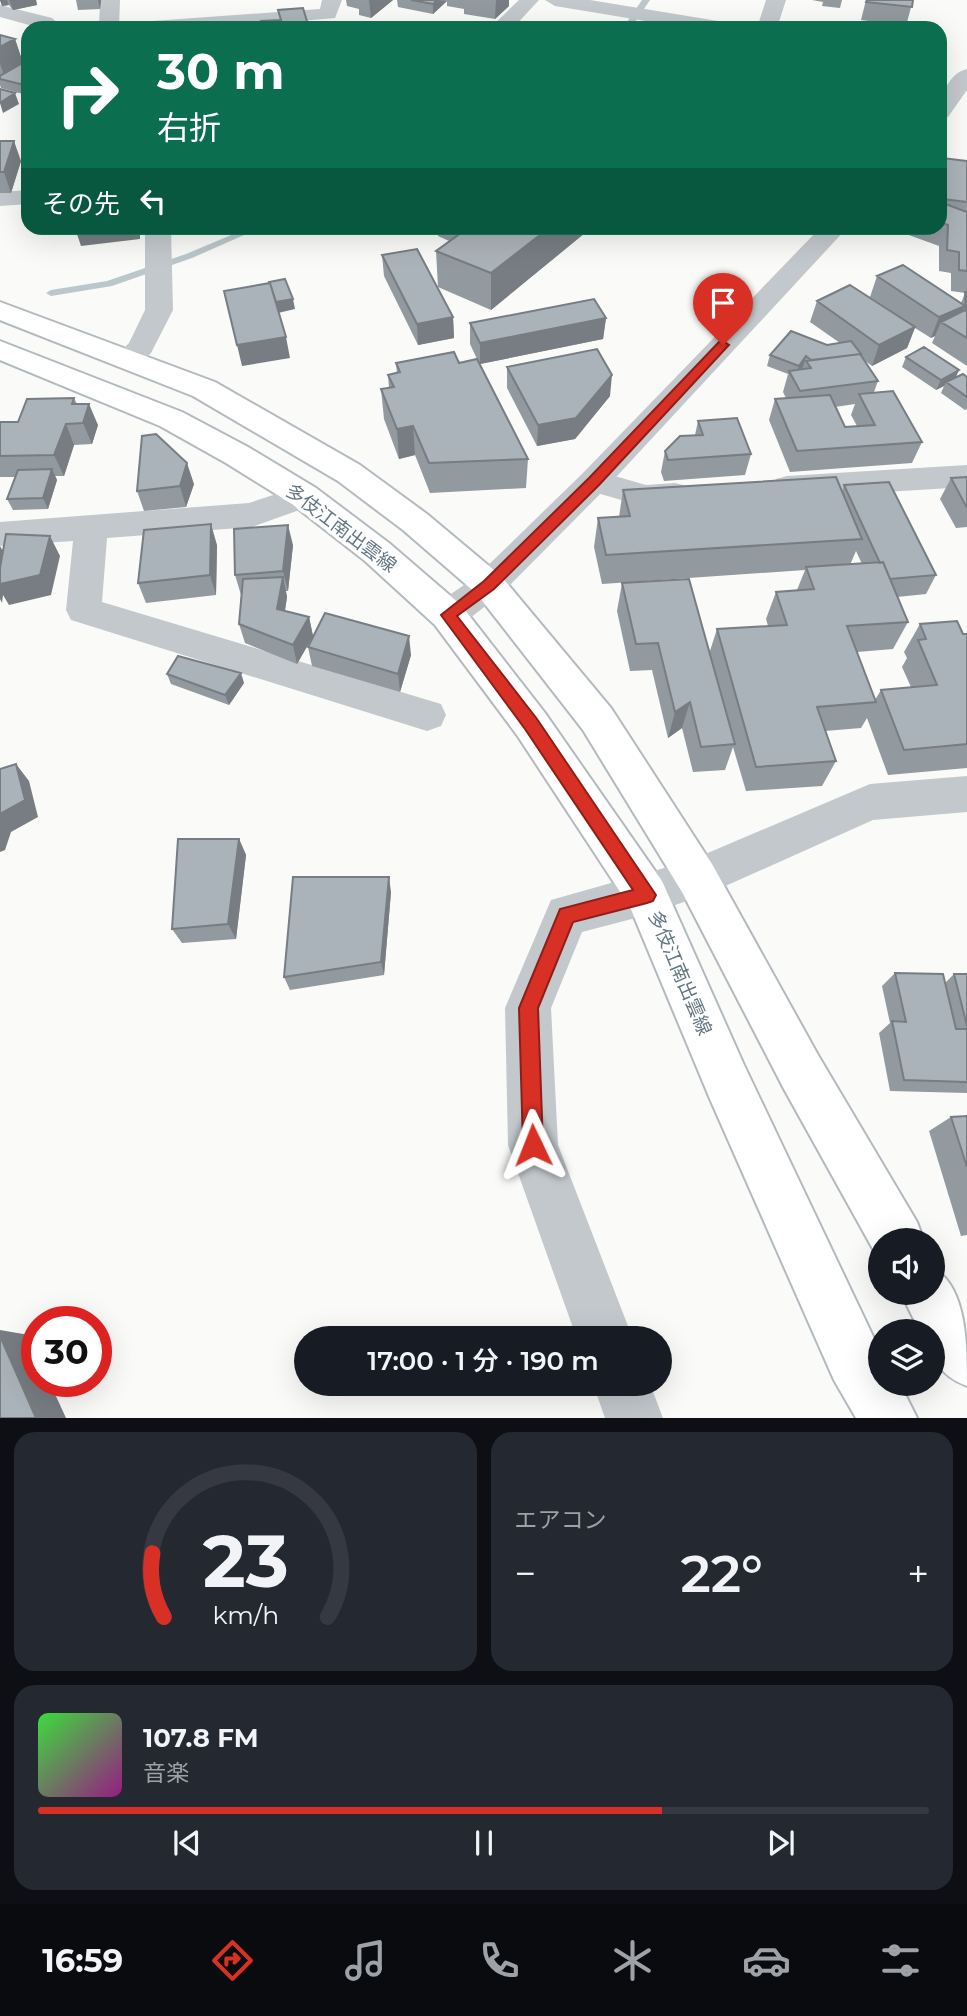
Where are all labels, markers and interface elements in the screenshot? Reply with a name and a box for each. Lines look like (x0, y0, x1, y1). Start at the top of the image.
text: 30 m (157, 42, 285, 101)
icon: right (42, 49, 133, 140)
text: 右折 (157, 108, 221, 147)
icon: left (134, 182, 172, 220)
text: その先 (42, 188, 120, 220)
pin (693, 273, 753, 345)
icon: arrive (704, 284, 742, 322)
street label: 多伎江南出雲線 (281, 479, 401, 577)
street label: 多伎江南出雲線 (643, 907, 717, 1039)
position arrow (496, 1108, 570, 1182)
map controls (868, 1228, 945, 1396)
button: sound (868, 1228, 945, 1305)
speed limit sign: 30 (21, 1306, 112, 1397)
button: layers (868, 1319, 945, 1396)
text: 17:00 · 1 分 · 190 m (367, 1345, 599, 1377)
text: エアコン (515, 1506, 607, 1534)
text: 23 (202, 1518, 288, 1606)
text: 22° (681, 1542, 763, 1605)
text: − (515, 1550, 536, 1597)
text: + (907, 1550, 929, 1597)
text: km/h (212, 1600, 279, 1630)
text: 107.8 FM (143, 1722, 259, 1754)
text: 音楽 (143, 1759, 189, 1787)
icon: previous (168, 1824, 206, 1862)
icon: pause (465, 1824, 503, 1862)
icon: next (762, 1824, 800, 1862)
icon: directions (208, 1936, 257, 1985)
icon: music (341, 1936, 390, 1985)
icon: phone (475, 1936, 524, 1985)
icon: climate (608, 1936, 657, 1985)
icon: car (742, 1936, 791, 1985)
icon: filters (876, 1936, 925, 1985)
text: 16:59 (42, 1941, 123, 1980)

